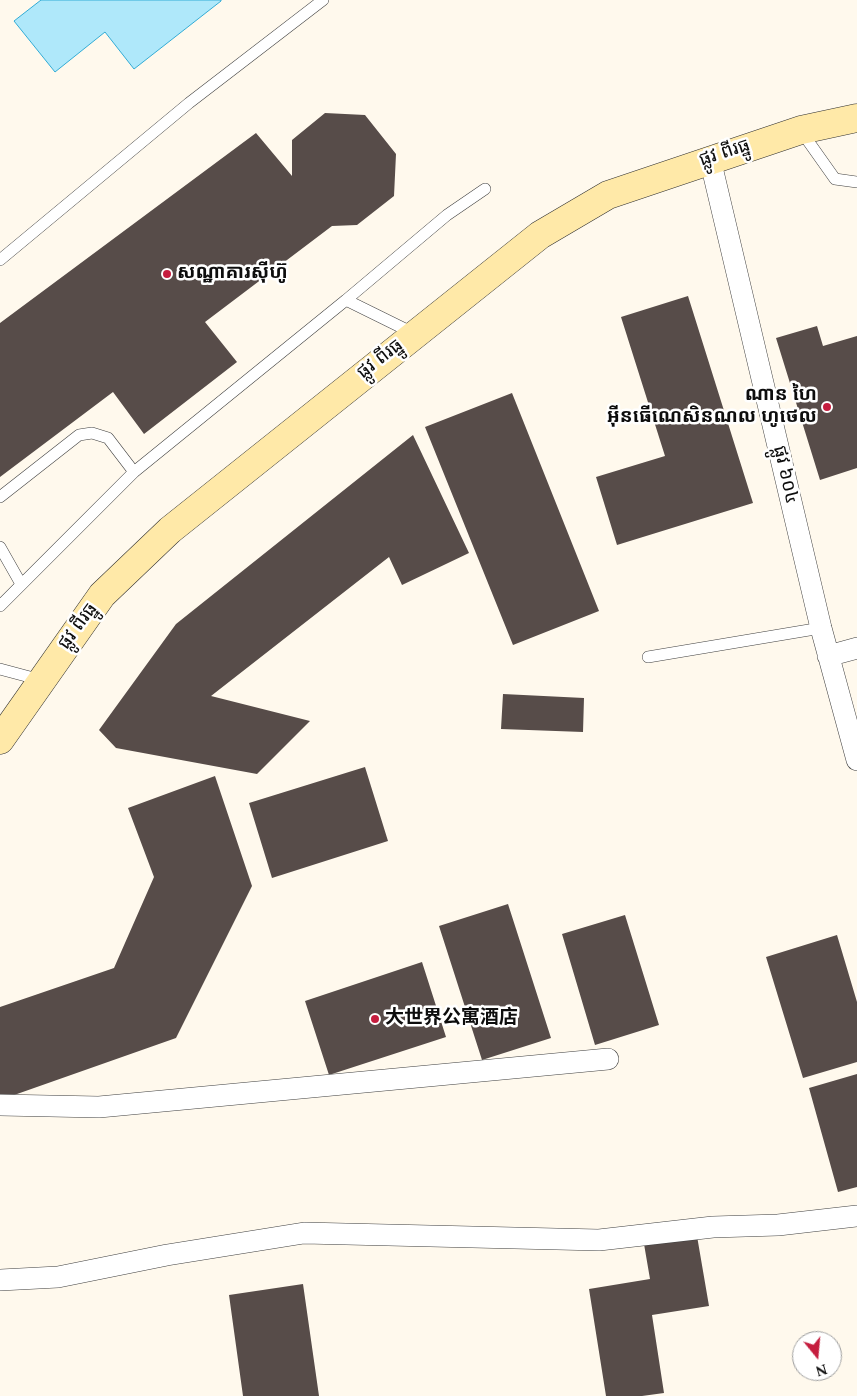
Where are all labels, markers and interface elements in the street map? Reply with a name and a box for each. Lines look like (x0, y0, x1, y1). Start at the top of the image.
street label: ផ្លូវ ពីរធ្នូ (696, 135, 754, 173)
place label: សណ្ឋាគារស៊ីហ៊ូ (177, 263, 288, 285)
marker: សណ្ឋាគារស៊ីហ៊ូ (161, 268, 173, 280)
street label: ផ្លូវ ពីរធ្នូ (353, 335, 409, 385)
place label: ណាន ហៃ អ៊ីនធើណេសិនណល ហូថេល (607, 385, 817, 429)
marker: ណាន ហៃ អ៊ីនធើណេសិនណល ហូថេល (821, 401, 833, 413)
street label: ផ្លូវ ៦០៤ (766, 444, 802, 506)
street label: ផ្លូវ ពីរធ្នូ (54, 599, 104, 655)
place label: 大世界公寓酒店 (385, 1008, 518, 1030)
marker: 大世界公寓酒店 (369, 1013, 381, 1025)
north arrow (792, 1331, 842, 1381)
text: N (813, 1358, 830, 1382)

